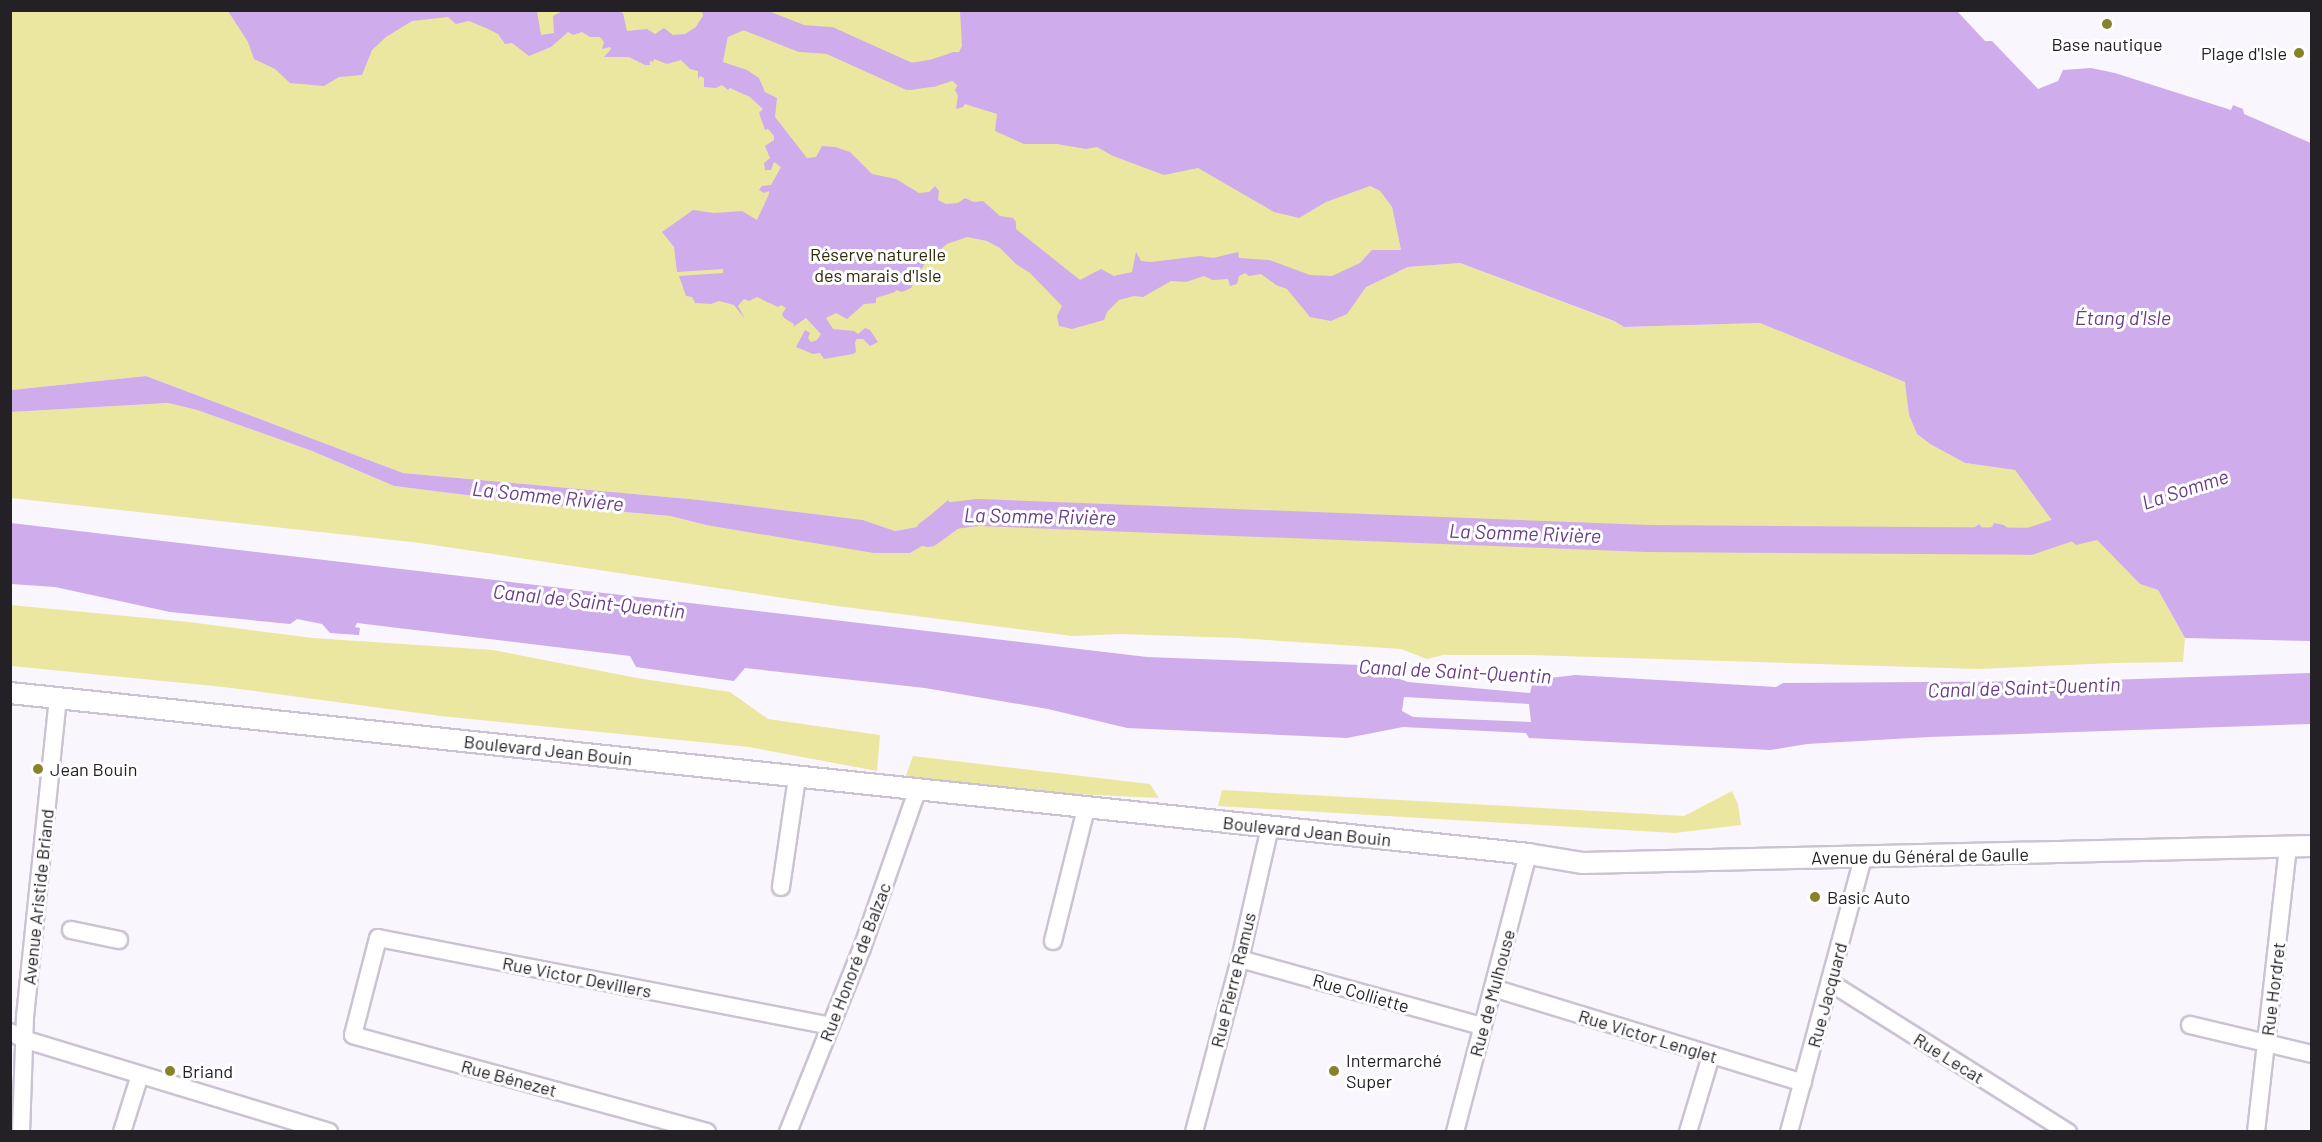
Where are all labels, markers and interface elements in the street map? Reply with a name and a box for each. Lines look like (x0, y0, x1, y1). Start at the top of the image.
marker: Base nautique (2100, 17, 2114, 31)
place label: Base nautique (2051, 33, 2163, 55)
place label: Plage d'Isle (2201, 42, 2287, 64)
marker: Plage d'Isle (2292, 46, 2306, 60)
park label: Réserve naturelle des marais d'Isle (810, 244, 946, 286)
water label: Étang d'Isle (2075, 305, 2171, 329)
water label: La Somme (2139, 464, 2231, 514)
water label: La Somme Rivière (471, 476, 625, 516)
water label: La Somme Rivière (964, 503, 1116, 529)
water label: La Somme Rivière (1449, 518, 1601, 548)
water label: Canal de Saint-Quentin (492, 579, 686, 623)
water label: Canal de Saint-Quentin (1358, 654, 1552, 688)
water label: Canal de Saint-Quentin (1927, 672, 2121, 702)
street label: Boulevard Jean Bouin (463, 730, 633, 770)
place label: Jean Bouin (50, 758, 137, 780)
marker: Jean Bouin (31, 762, 45, 776)
street label: Avenue Aristide Briand (18, 808, 58, 986)
street label: Boulevard Jean Bouin (1222, 811, 1392, 851)
street label: Avenue du Général de Gaulle (1811, 843, 2029, 869)
street label: Rue Honoré de Balzac (815, 879, 895, 1045)
place label: Basic Auto (1827, 886, 1910, 908)
marker: Basic Auto (1808, 890, 1822, 904)
street label: Rue Pierre Ramus (1206, 910, 1260, 1050)
street label: Rue de Mulhouse (1465, 927, 1519, 1059)
street label: Rue Jacquard (1803, 940, 1851, 1050)
street label: Rue Hordret (2257, 941, 2289, 1037)
street label: Rue Victor Devillers (501, 952, 653, 1002)
street label: Rue Colliette (1310, 969, 1412, 1017)
street label: Rue Victor Lenglet (1576, 1005, 1720, 1067)
street label: Rue Lecat (1910, 1028, 1988, 1088)
place label: Intermarché Super (1346, 1050, 1442, 1092)
street label: Rue Bénezet (459, 1055, 559, 1101)
place label: Briand (182, 1060, 233, 1082)
marker: Briand (163, 1064, 177, 1078)
marker: Intermarché Super (1327, 1064, 1341, 1078)

